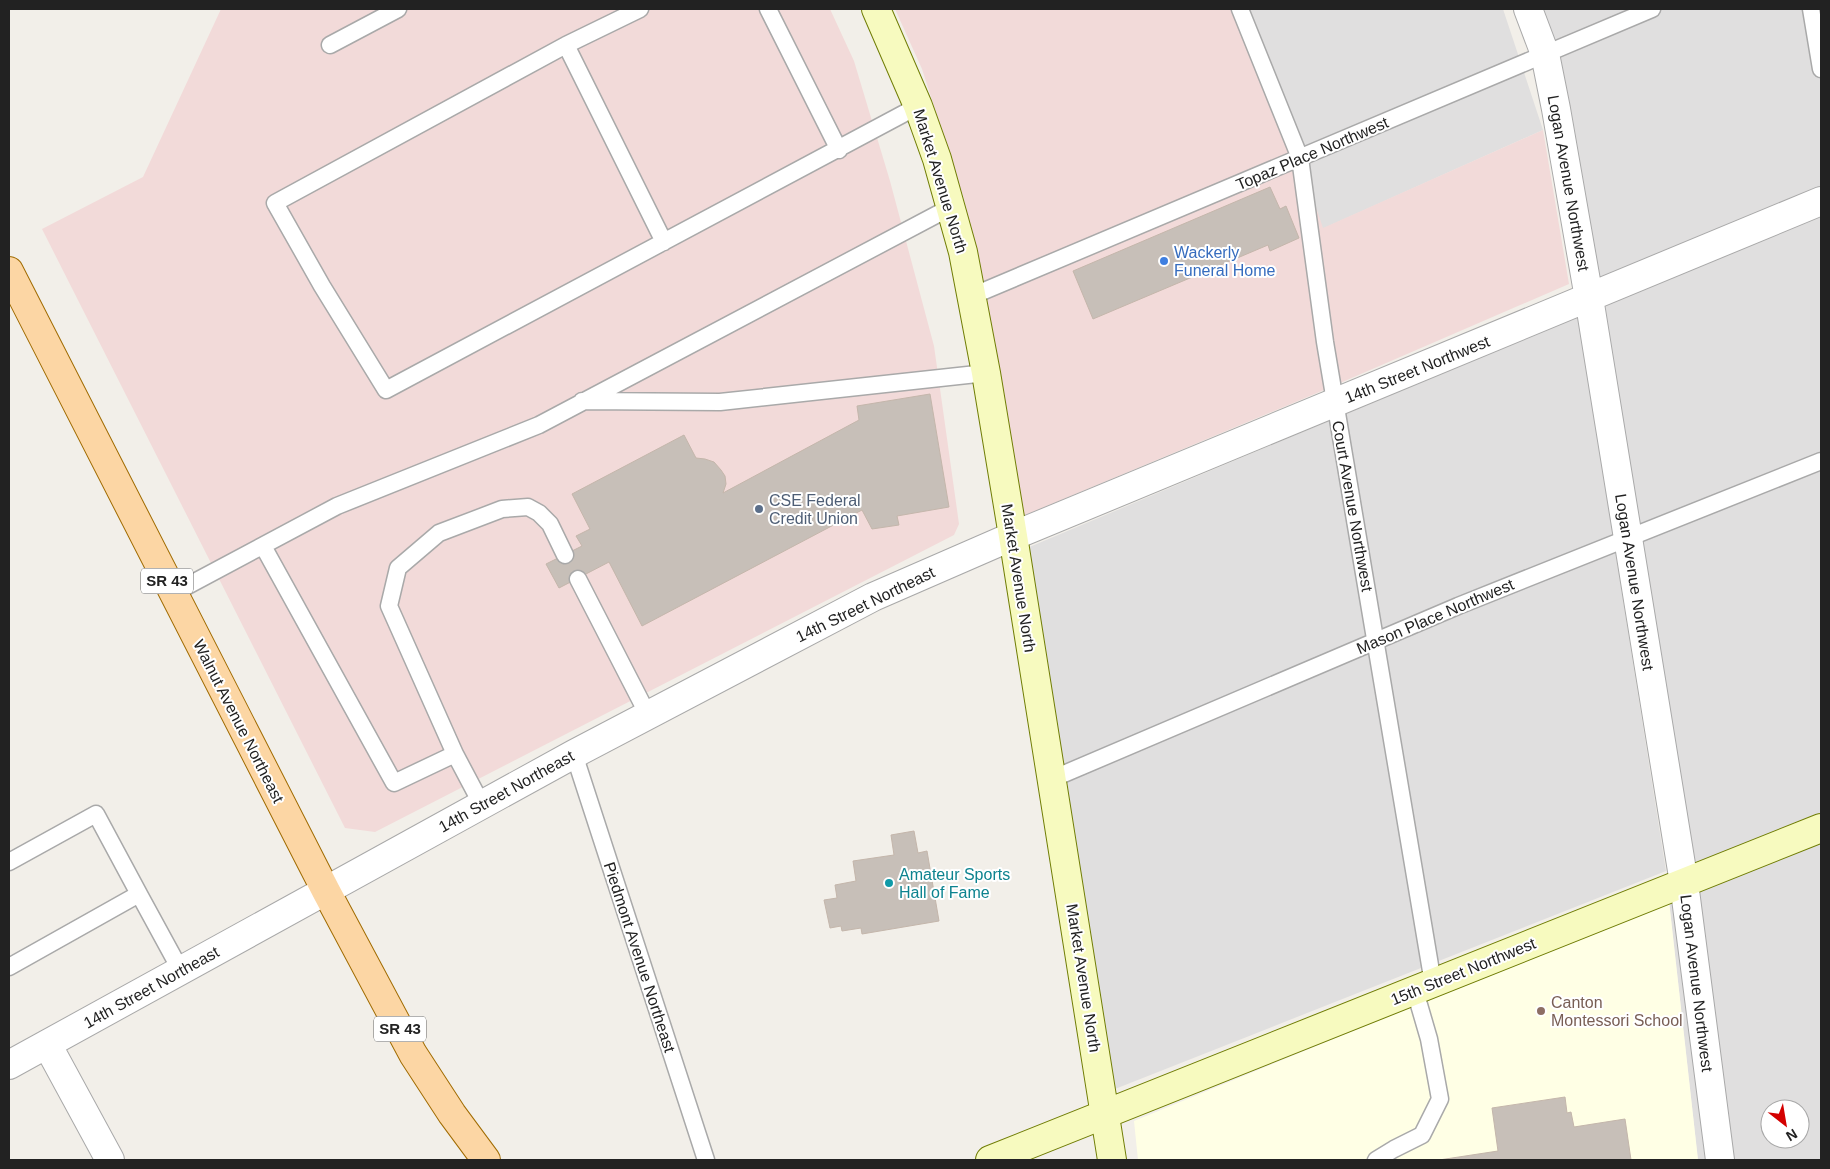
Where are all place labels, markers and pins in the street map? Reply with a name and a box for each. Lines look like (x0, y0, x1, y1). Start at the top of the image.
place label: Wackerly Funeral Home (1174, 244, 1275, 279)
marker: Wackerly Funeral Home (1158, 255, 1170, 267)
place label: CSE Federal Credit Union (769, 492, 861, 527)
marker: CSE Federal Credit Union (753, 503, 765, 515)
place label: Amateur Sports Hall of Fame (899, 866, 1010, 901)
marker: Amateur Sports Hall of Fame (883, 877, 895, 889)
place label: Canton Montessori School (1551, 994, 1683, 1029)
marker: Canton Montessori School (1535, 1005, 1547, 1017)

